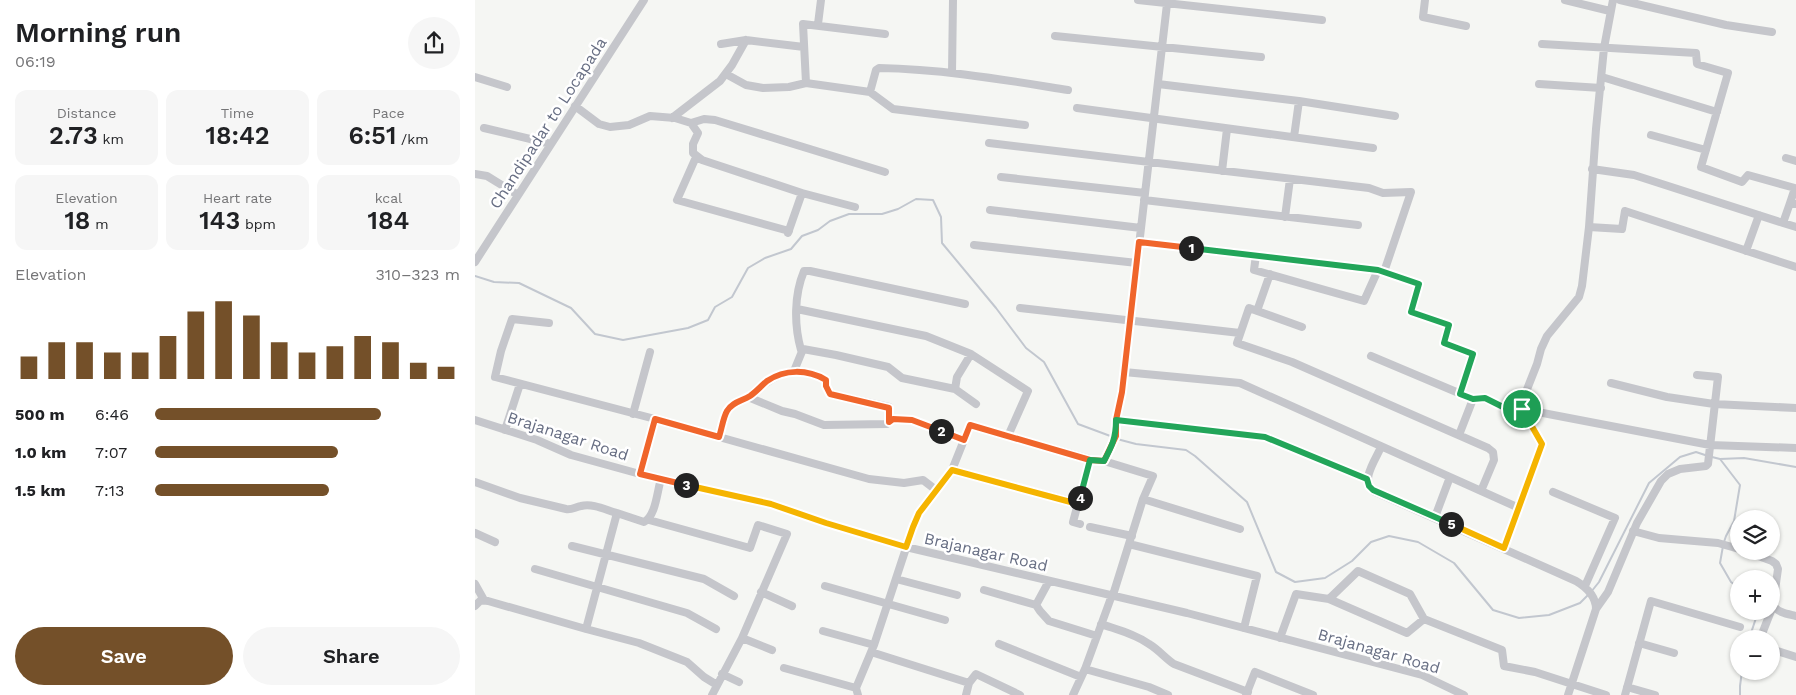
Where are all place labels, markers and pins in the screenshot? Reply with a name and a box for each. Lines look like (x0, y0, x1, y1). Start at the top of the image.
pin: 1 (1179, 236, 1203, 260)
pin (1501, 388, 1543, 430)
pin: 2 (929, 418, 953, 444)
pin: 3 (673, 472, 699, 498)
pin: 4 (1067, 486, 1093, 510)
pin: 5 (1439, 512, 1463, 536)

